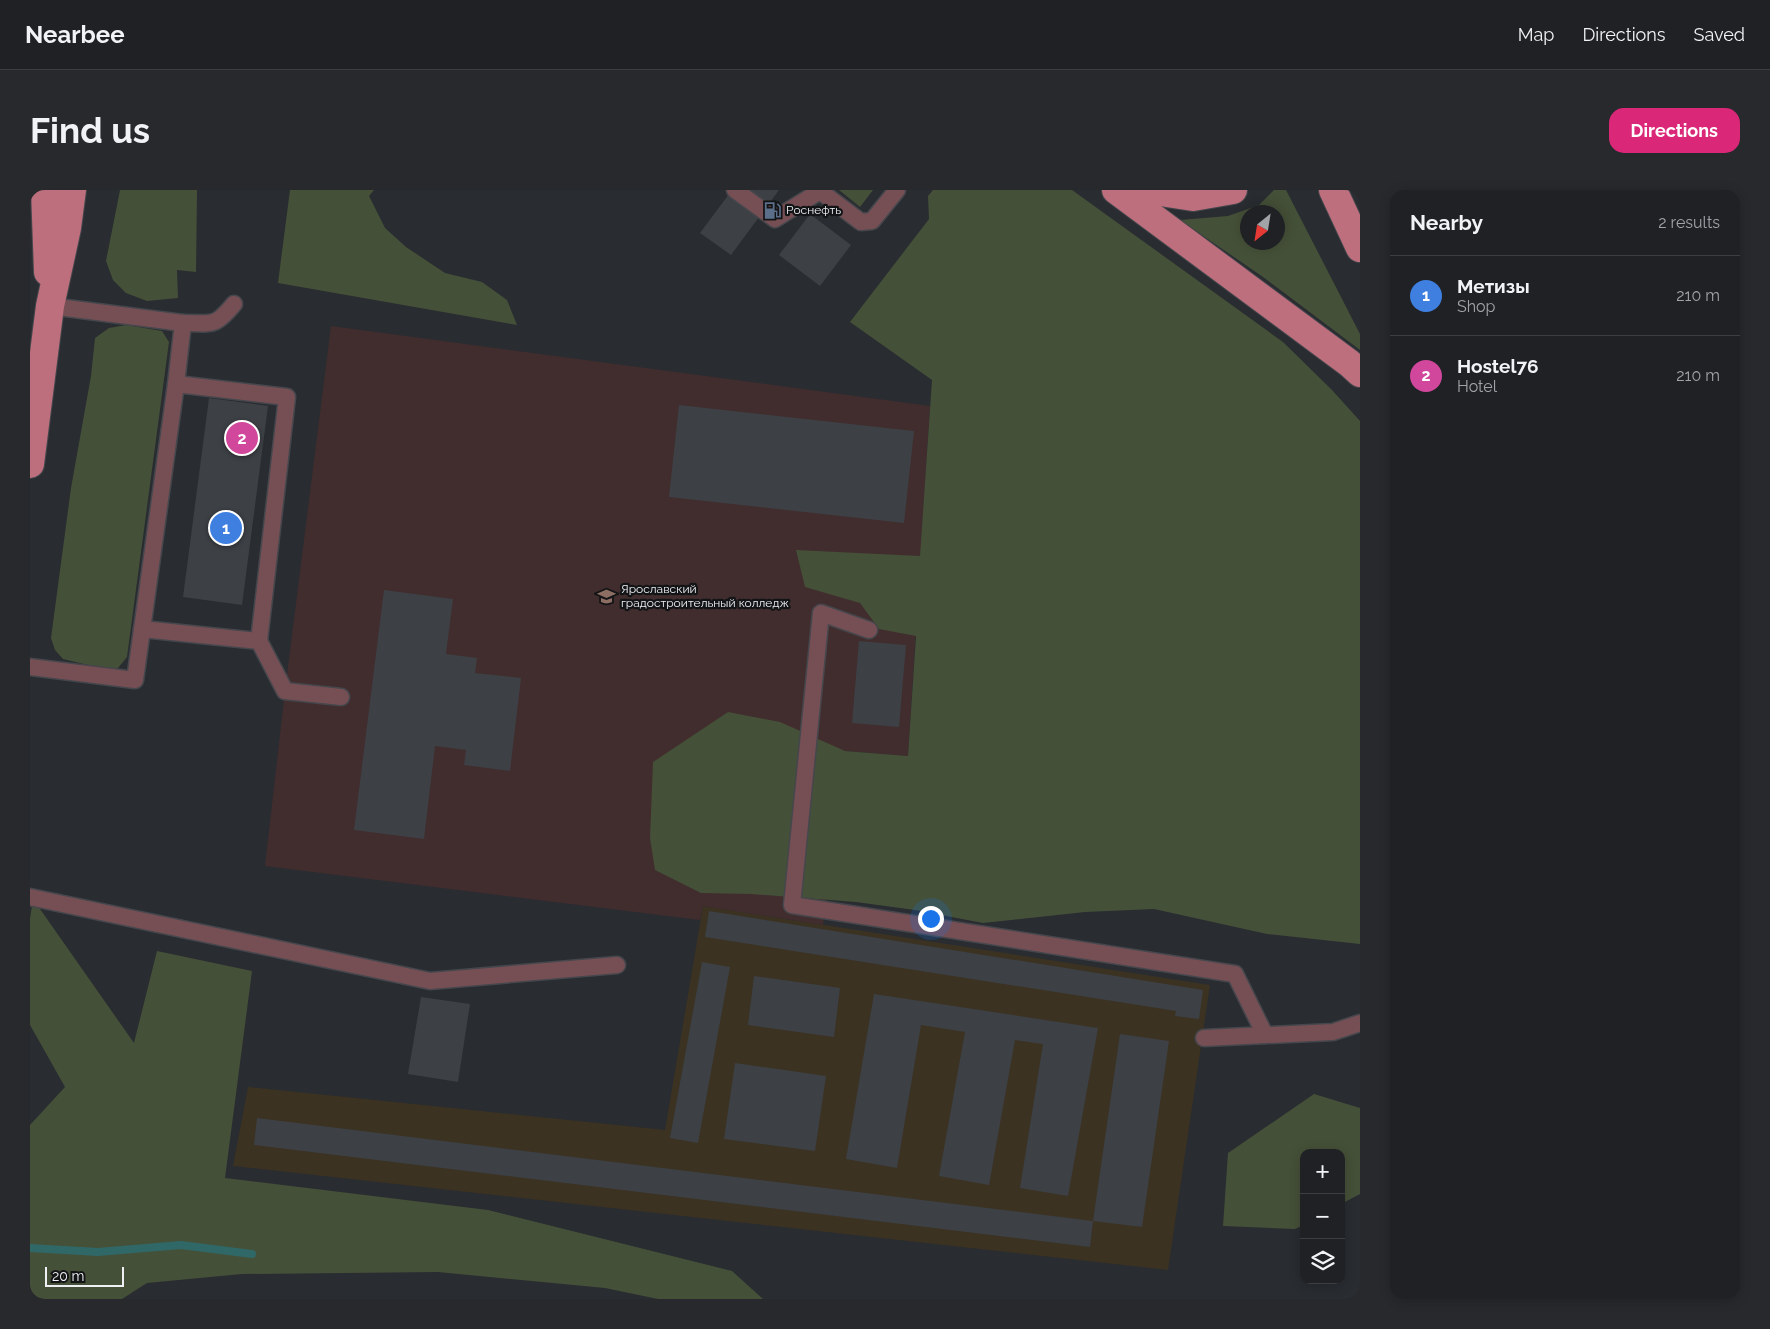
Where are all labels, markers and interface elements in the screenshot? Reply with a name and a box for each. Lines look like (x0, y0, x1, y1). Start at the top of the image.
text: Nearbee (25, 20, 125, 49)
text: Map (1518, 24, 1554, 45)
text: Directions (1582, 24, 1666, 45)
text: Saved (1694, 24, 1745, 45)
button: Directions (1609, 108, 1740, 153)
text: Find us (30, 110, 150, 151)
fuel station icon: Роснефть (762, 200, 782, 220)
place label: Роснефть (786, 203, 841, 217)
north arrow (1240, 205, 1285, 250)
text: Nearby (1410, 210, 1483, 235)
text: 2 results (1658, 213, 1720, 232)
text: Метизы (1457, 275, 1530, 297)
text: 1 (1422, 286, 1430, 305)
text: 210 m (1676, 286, 1720, 305)
text: Shop (1457, 297, 1495, 316)
text: Hostel76 (1457, 355, 1539, 377)
text: 2 (1421, 366, 1431, 385)
text: 210 m (1676, 366, 1720, 385)
text: Hotel (1457, 377, 1497, 396)
pin: 2 (226, 419, 258, 457)
pin: 1 (210, 509, 242, 547)
place label: Ярославский градостроительный колледж (621, 582, 789, 610)
school or university icon: Ярославский градостроительный колледж (597, 586, 617, 606)
your location (918, 906, 944, 932)
map controls (1300, 1149, 1345, 1284)
button: + (1300, 1149, 1345, 1194)
button: − (1300, 1194, 1345, 1239)
button: layers (1300, 1239, 1345, 1284)
scale bar (45, 1264, 124, 1287)
text: 20 m (52, 1268, 84, 1284)

